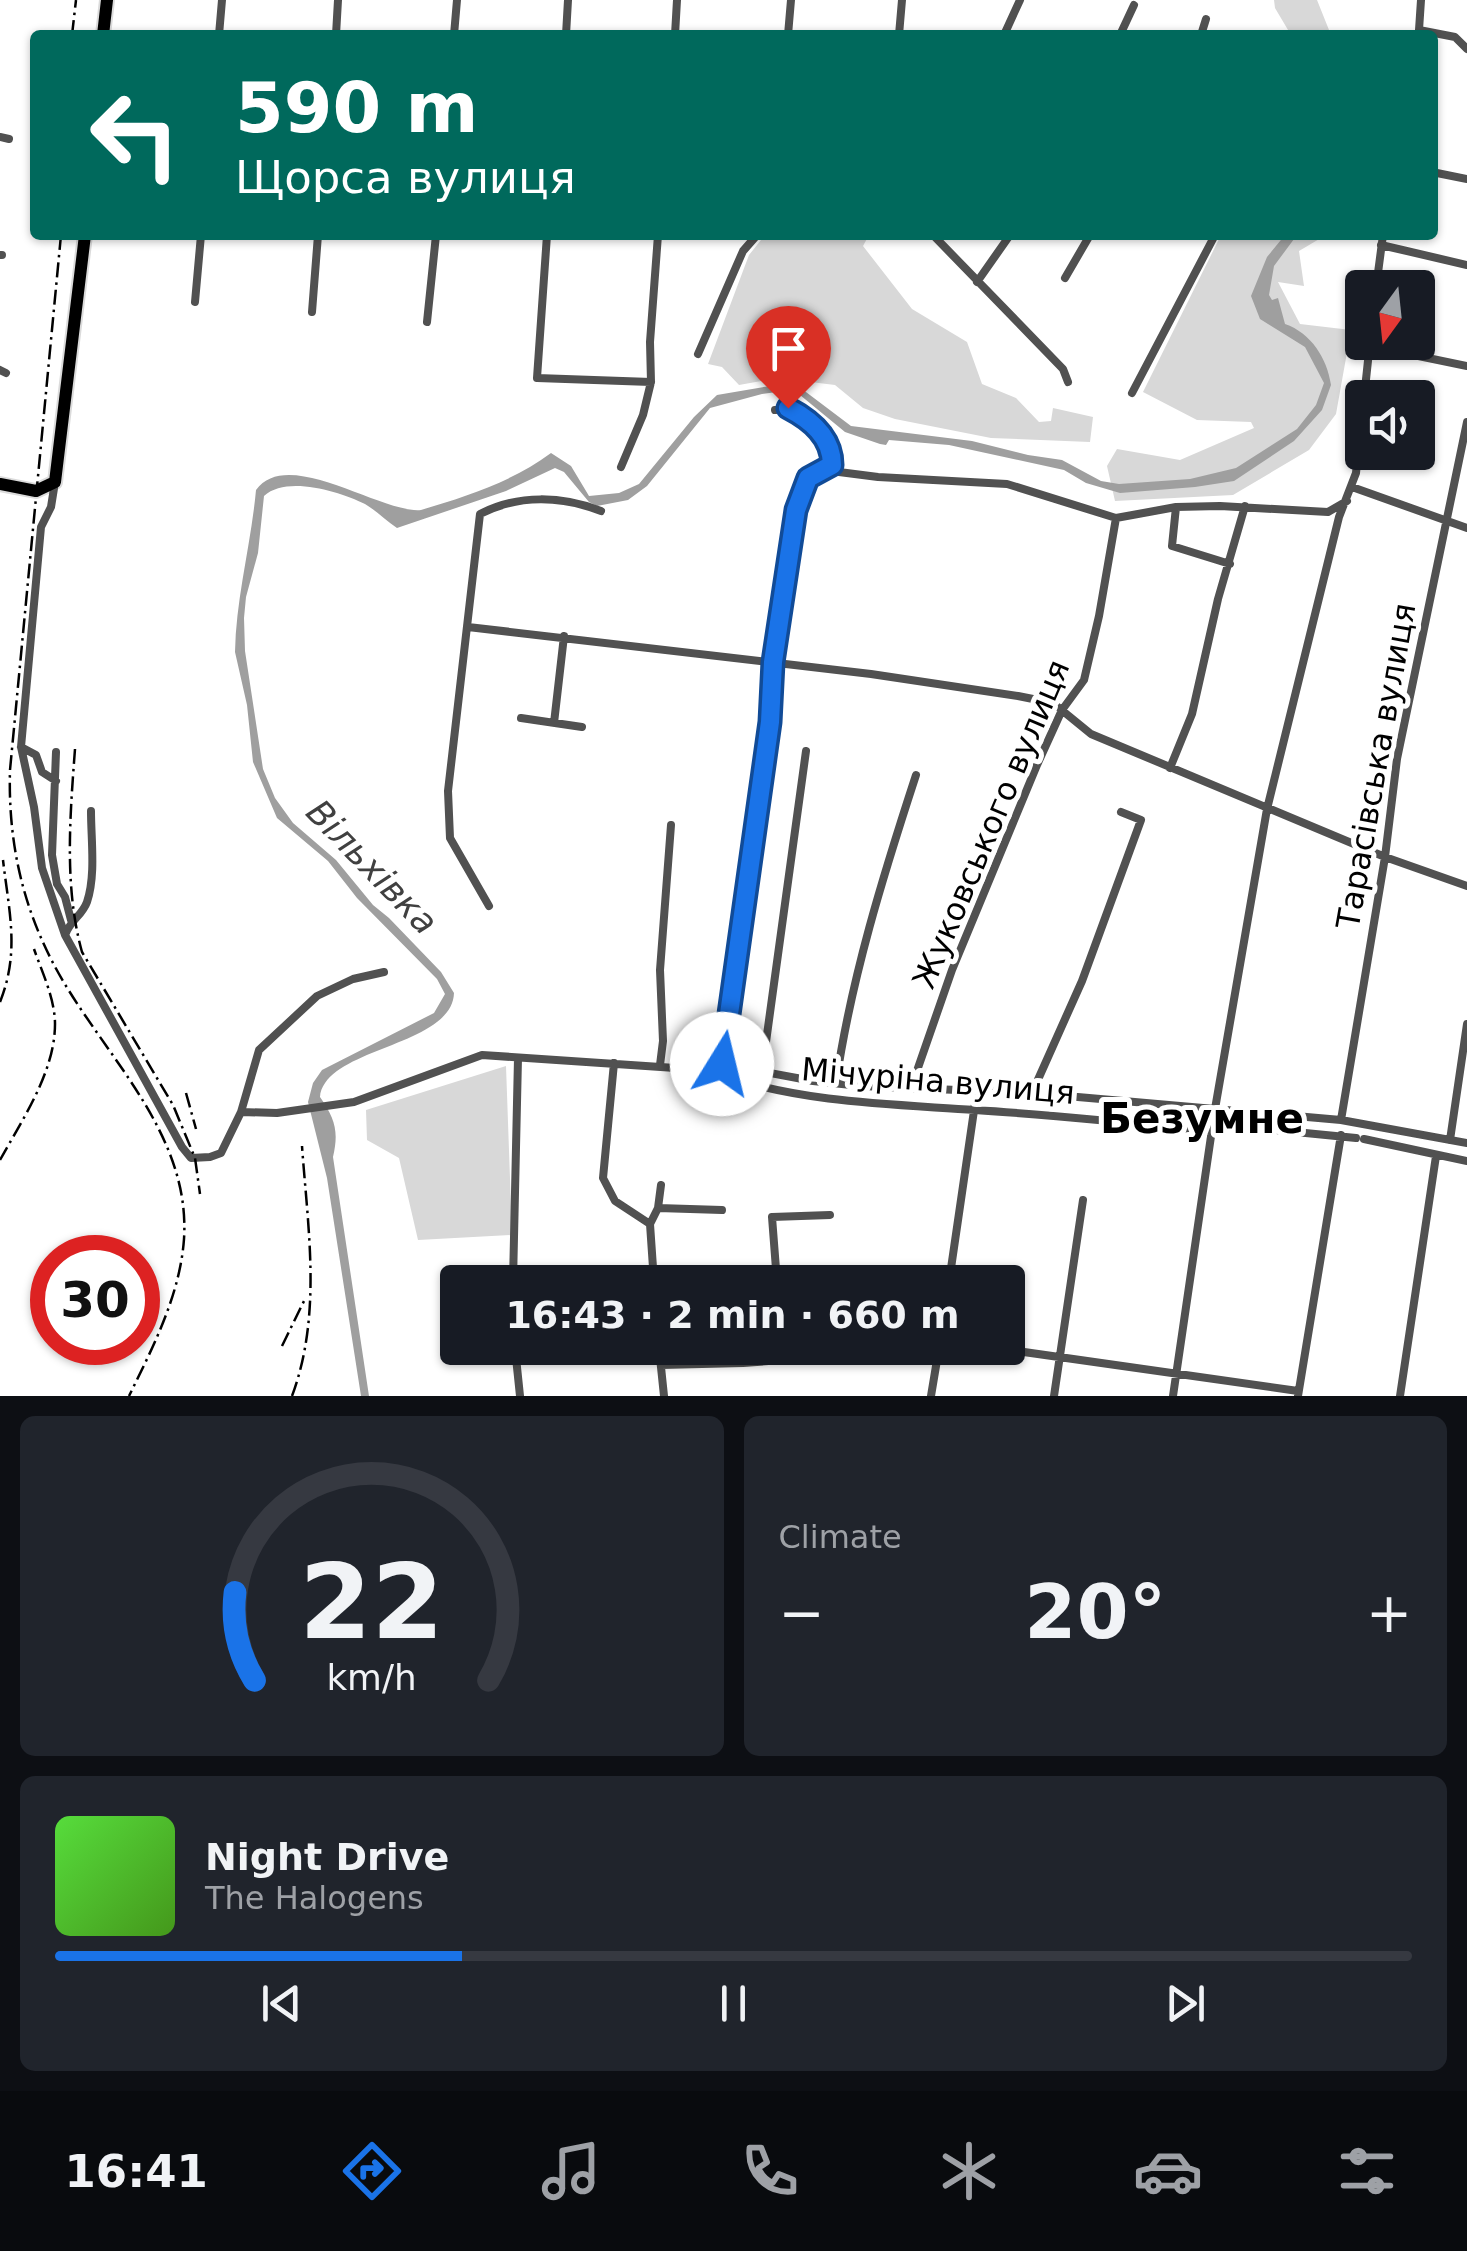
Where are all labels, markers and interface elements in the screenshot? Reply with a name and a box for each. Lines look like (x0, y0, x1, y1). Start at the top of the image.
text: 590 m (235, 67, 478, 149)
icon: left (70, 70, 200, 200)
text: Щорса вулиця (235, 151, 576, 204)
north arrow (1345, 270, 1435, 360)
map controls (1345, 270, 1435, 470)
pin (746, 306, 831, 409)
icon: arrive (761, 321, 816, 376)
button: sound (1345, 380, 1435, 470)
street label: Тарасівська вулиця (1328, 600, 1423, 933)
street label: Жуковського вулиця (905, 654, 1077, 994)
water label: Вільхівка (298, 792, 446, 942)
position arrow (670, 1012, 774, 1116)
street label: Мічуріна вулиця (800, 1050, 1076, 1112)
district label: Безумне (1100, 1094, 1304, 1143)
speed limit sign: 30 (30, 1235, 160, 1365)
text: 16:43 · 2 min · 660 m (505, 1293, 960, 1337)
text: Climate (779, 1518, 902, 1556)
text: 22 (299, 1541, 444, 1663)
text: 20° (1024, 1568, 1166, 1656)
text: − (779, 1581, 825, 1645)
text: + (1366, 1581, 1412, 1645)
text: km/h (327, 1657, 417, 1698)
text: Night Drive (205, 1835, 449, 1879)
text: The Halogens (205, 1879, 424, 1917)
icon: previous (254, 1976, 309, 2031)
icon: pause (706, 1976, 761, 2031)
icon: next (1158, 1976, 1213, 2031)
icon: directions (337, 2136, 407, 2206)
icon: music (536, 2136, 606, 2206)
icon: phone (735, 2136, 805, 2206)
icon: climate (934, 2136, 1004, 2206)
icon: car (1133, 2136, 1203, 2206)
icon: filters (1332, 2136, 1402, 2206)
text: 16:41 (65, 2145, 208, 2198)

